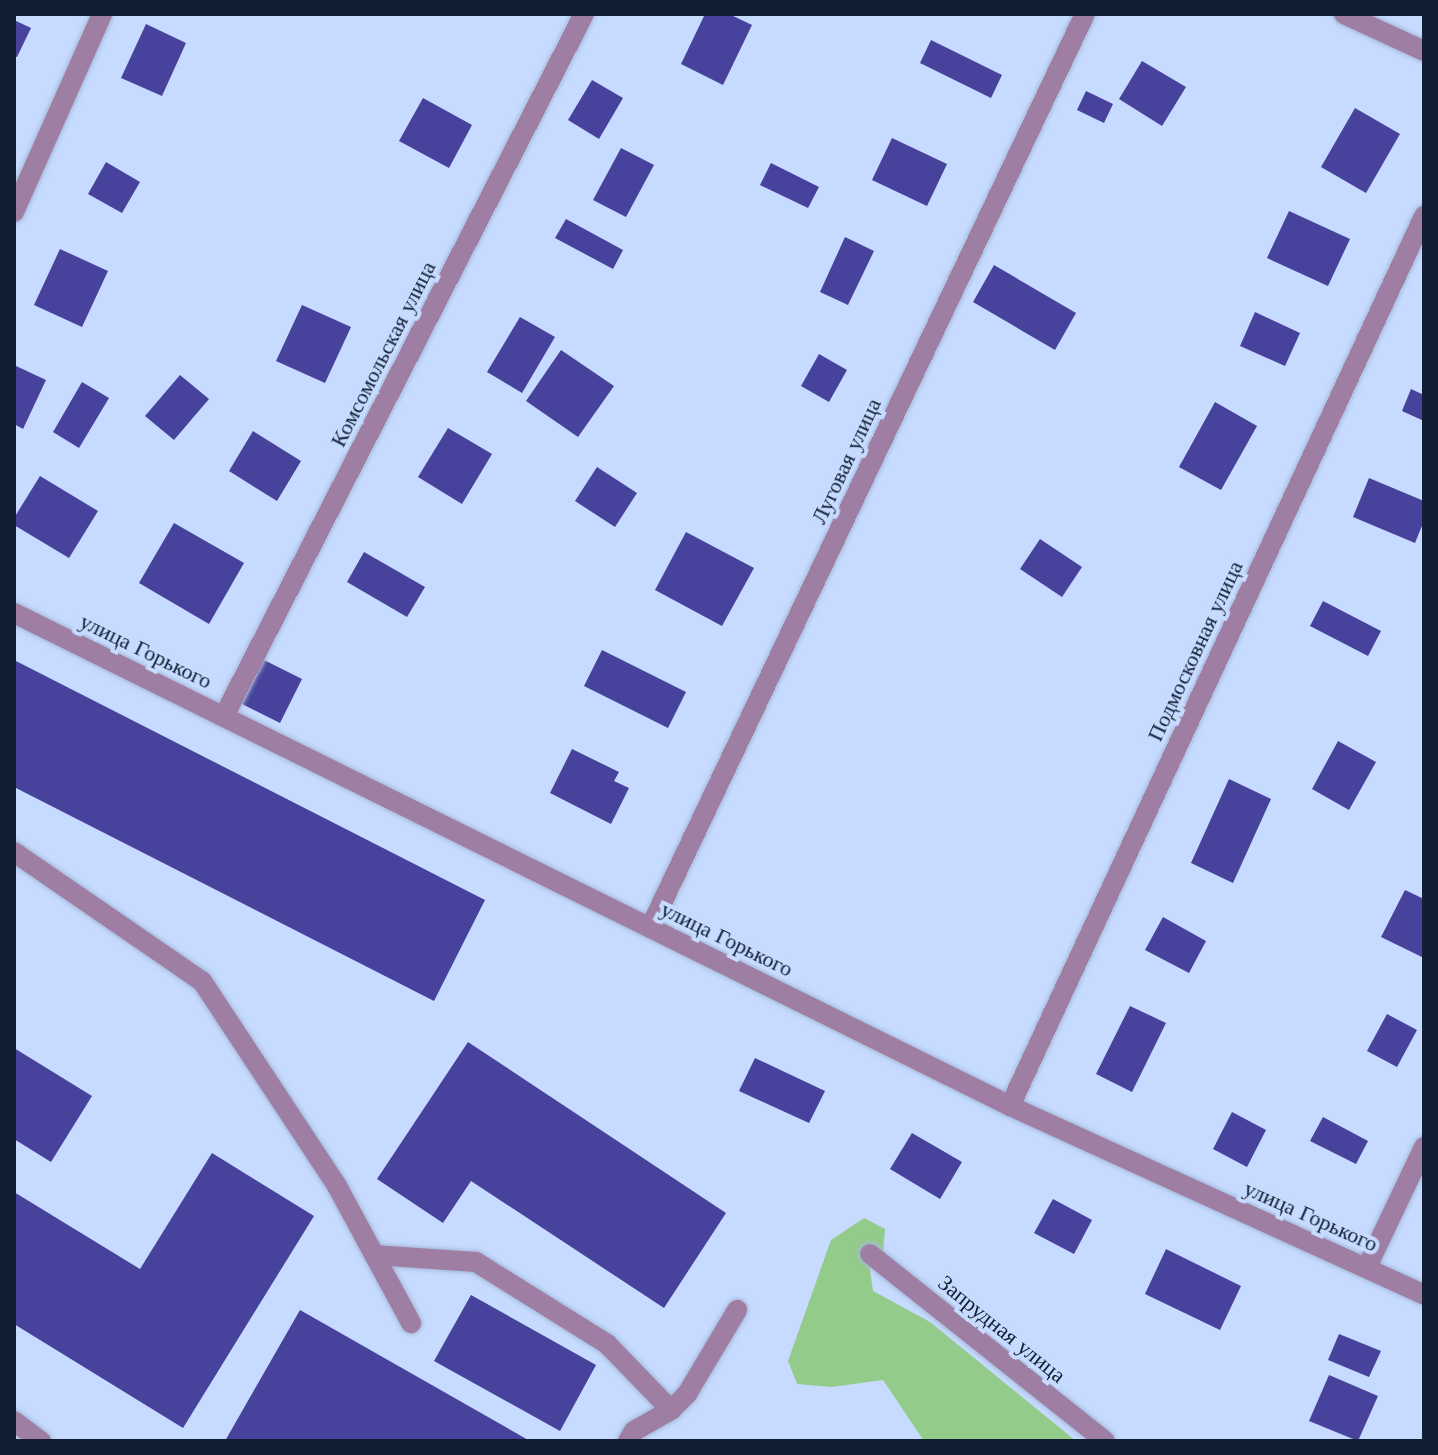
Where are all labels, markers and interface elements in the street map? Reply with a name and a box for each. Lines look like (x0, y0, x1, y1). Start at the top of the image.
street label: Комсомольская улица (325, 257, 441, 451)
street label: Луговая улица (805, 394, 887, 528)
street label: Подмосковная улица (1142, 557, 1248, 745)
street label: улица Горького (76, 608, 216, 694)
street label: улица Горького (657, 896, 797, 982)
street label: улица Горького (1240, 1175, 1382, 1257)
street label: Запрудная улица (933, 1270, 1071, 1388)

